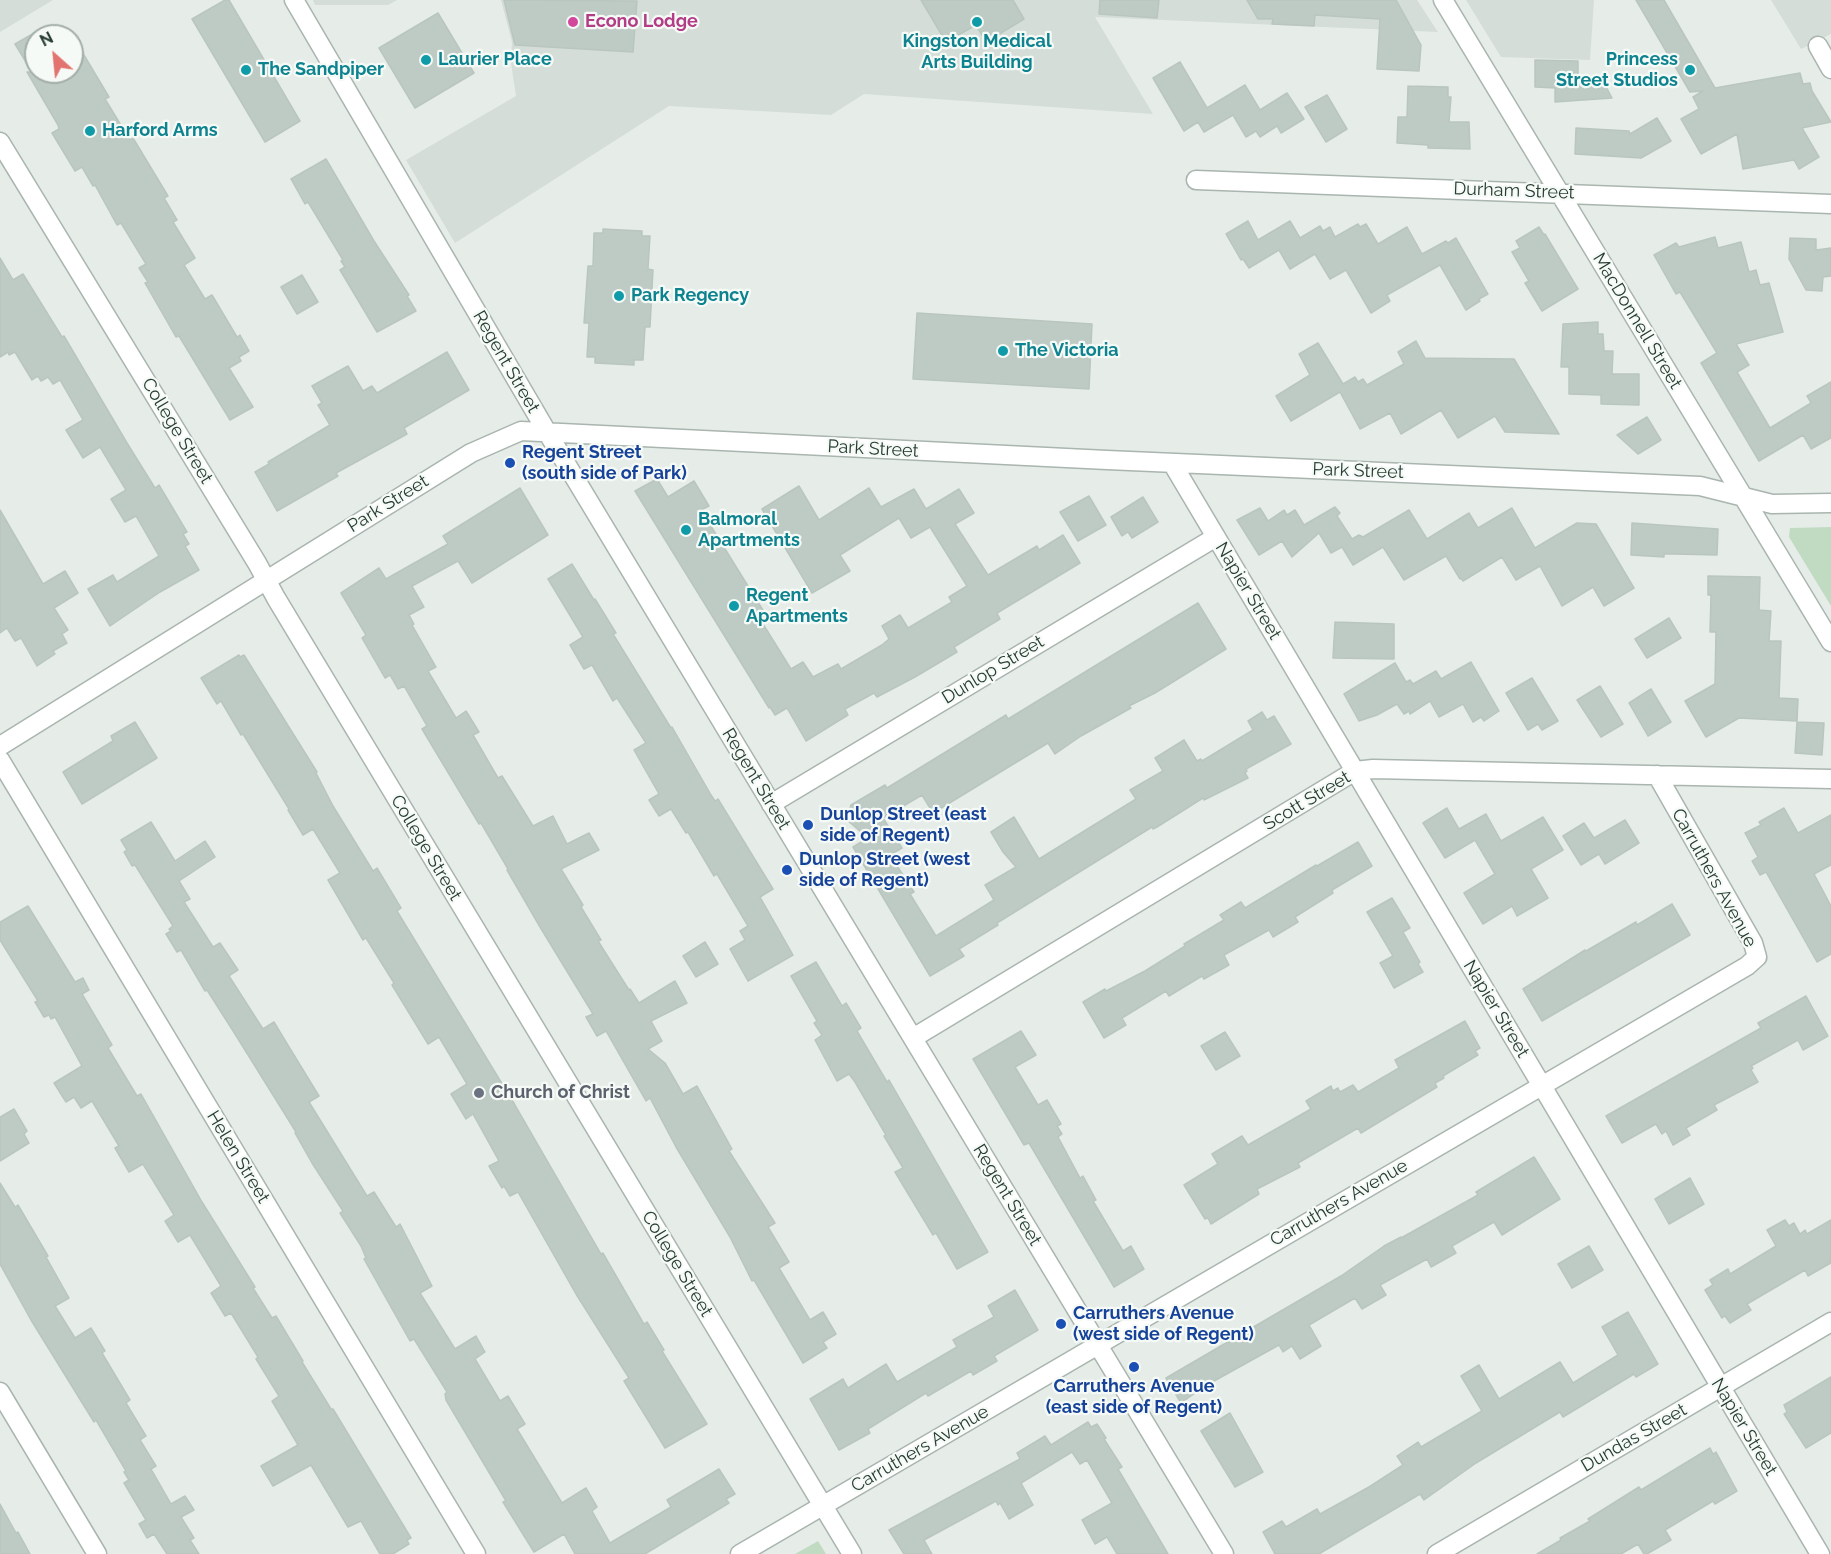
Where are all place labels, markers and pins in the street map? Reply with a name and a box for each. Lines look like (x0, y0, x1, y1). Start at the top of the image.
place label: Econo Lodge (585, 11, 698, 33)
marker: Econo Lodge (566, 15, 580, 29)
marker: Kingston Medical Arts Building (970, 15, 984, 29)
place label: Kingston Medical Arts Building (902, 31, 1052, 74)
place label: Laurier Place (438, 49, 552, 71)
place label: Princess Street Studios (1556, 49, 1678, 92)
marker: Laurier Place (419, 53, 433, 67)
place label: The Sandpiper (258, 59, 384, 81)
marker: The Sandpiper (239, 63, 253, 77)
marker: Princess Street Studios (1683, 63, 1697, 77)
place label: Harford Arms (102, 120, 218, 142)
marker: Harford Arms (83, 124, 97, 138)
place label: Park Regency (631, 285, 749, 307)
marker: Park Regency (612, 289, 626, 303)
place label: The Victoria (1015, 340, 1119, 362)
marker: The Victoria (996, 344, 1010, 358)
place label: Regent Street (south side of Park) (522, 442, 687, 484)
marker: Regent Street (south side of Park) (503, 456, 517, 470)
place label: Balmoral Apartments (698, 509, 800, 552)
marker: Balmoral Apartments (679, 523, 693, 537)
place label: Regent Apartments (746, 585, 848, 628)
marker: Regent Apartments (727, 599, 741, 613)
place label: Dunlop Street (east side of Regent) (820, 804, 987, 846)
marker: Dunlop Street (east side of Regent) (801, 818, 815, 832)
place label: Dunlop Street (west side of Regent) (799, 849, 970, 892)
marker: Dunlop Street (west side of Regent) (780, 863, 794, 877)
place label: Church of Christ (491, 1082, 630, 1104)
marker: Church of Christ (472, 1086, 486, 1100)
place label: Carruthers Avenue (west side of Regent) (1073, 1303, 1254, 1346)
marker: Carruthers Avenue (west side of Regent) (1054, 1317, 1068, 1331)
marker: Carruthers Avenue (east side of Regent) (1127, 1360, 1141, 1374)
place label: Carruthers Avenue (east side of Regent) (1046, 1376, 1222, 1418)

